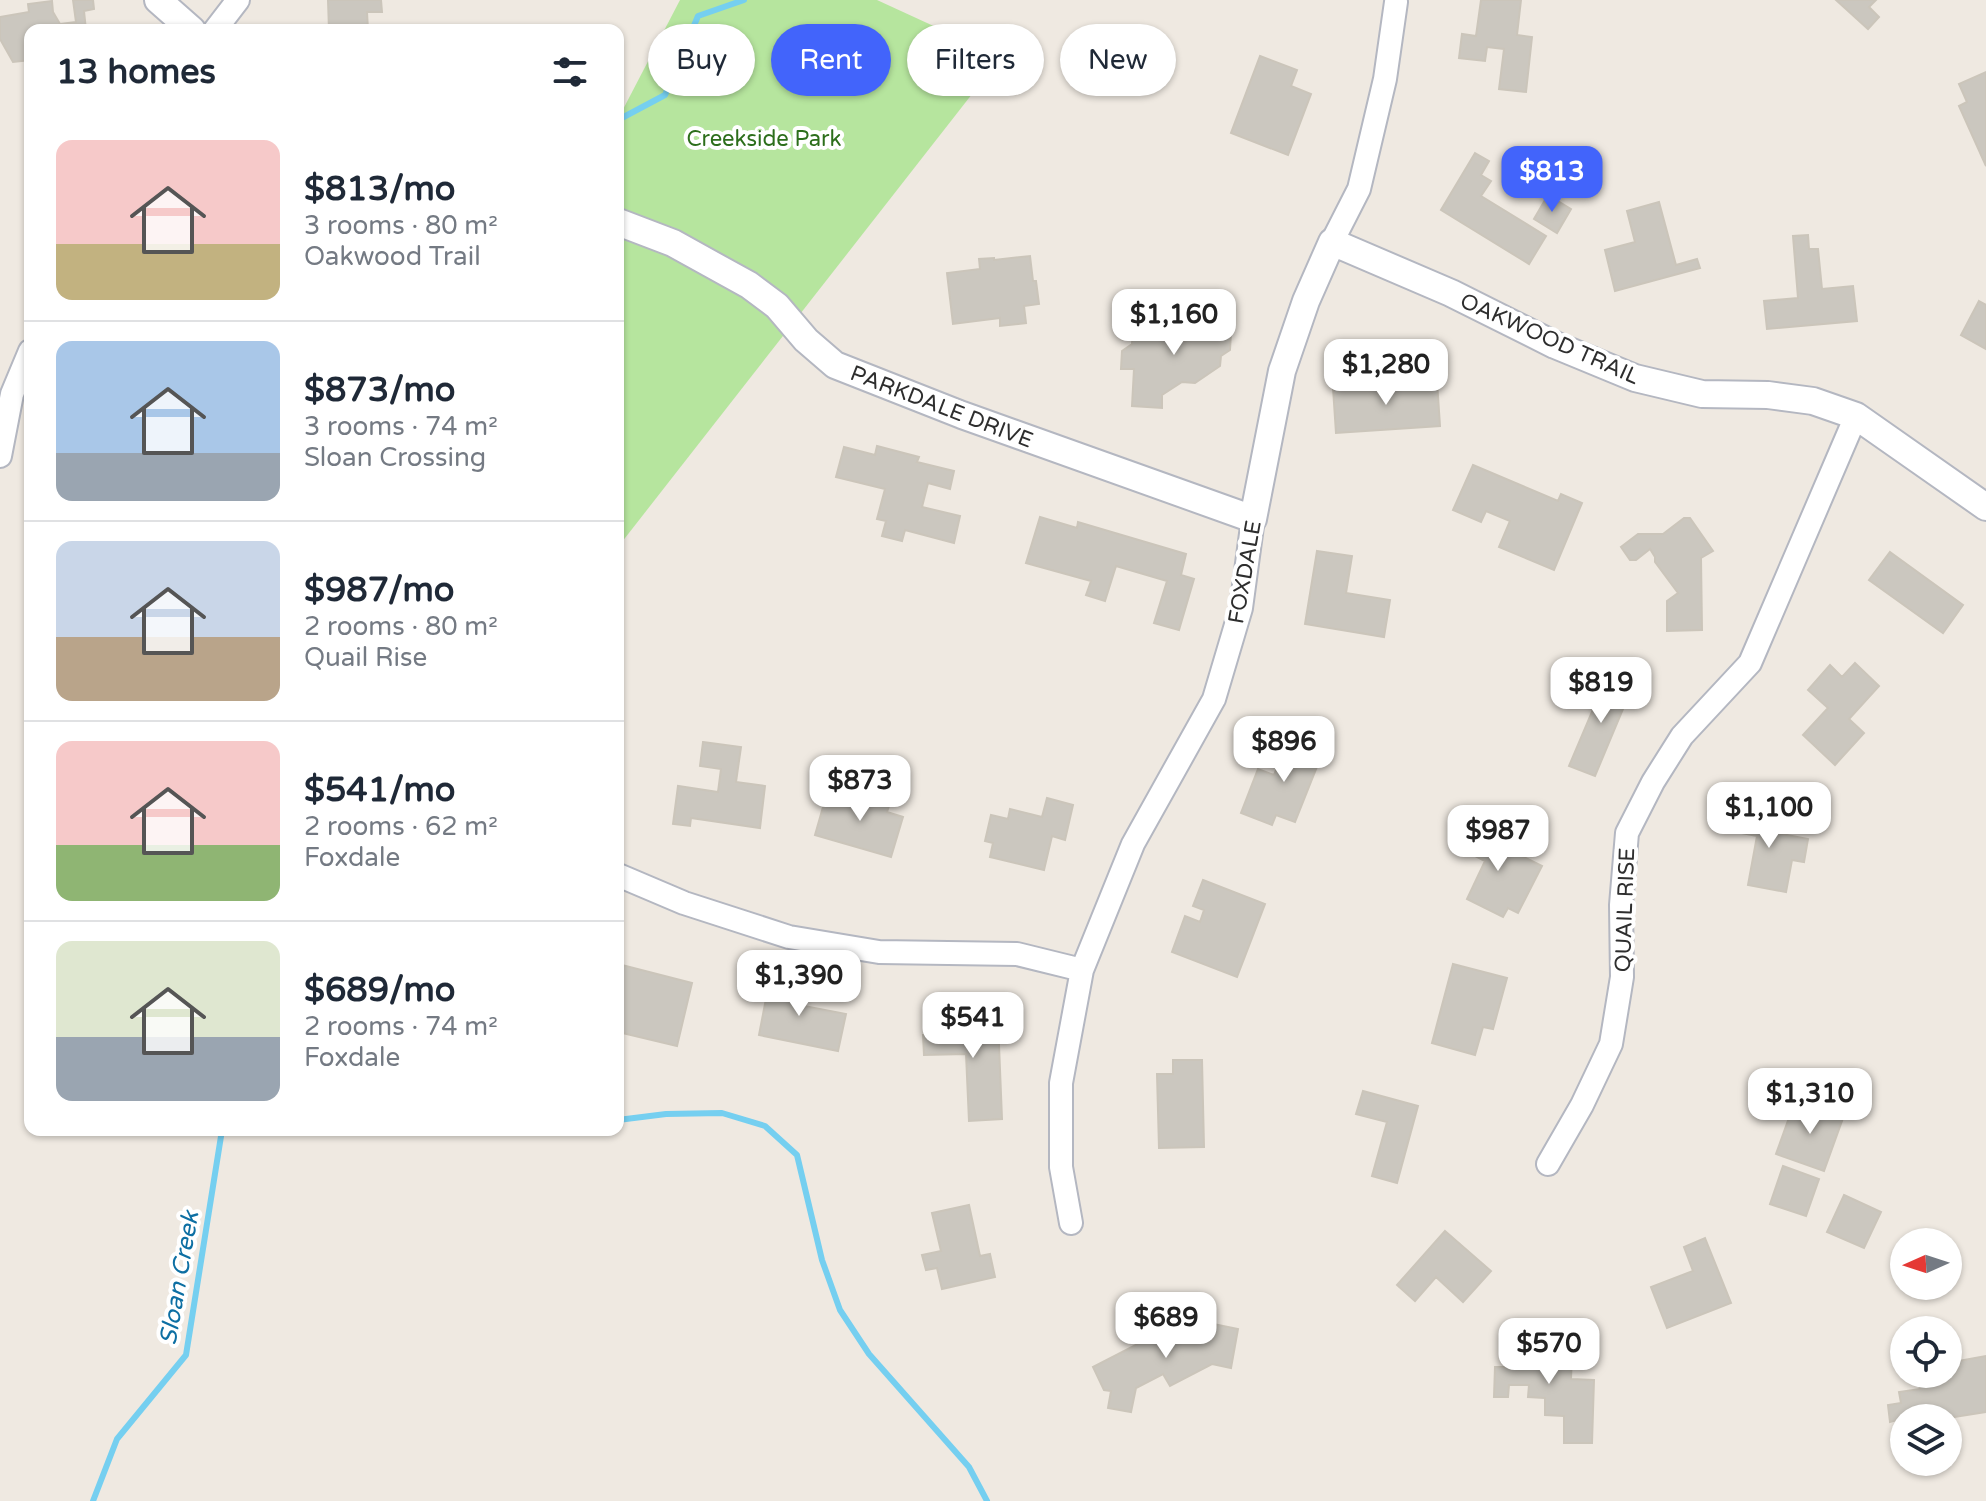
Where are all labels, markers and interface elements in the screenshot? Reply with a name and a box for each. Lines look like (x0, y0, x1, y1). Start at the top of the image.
chip: Buy (648, 24, 755, 96)
chip: Rent (771, 24, 891, 96)
chip: Filters (907, 24, 1044, 96)
chip: New (1060, 24, 1176, 96)
icon: filters (548, 50, 592, 94)
text: 13 homes (56, 52, 216, 93)
park label: Creekside Park (686, 126, 842, 152)
pin: $813 (1505, 146, 1599, 214)
text: $813 (1519, 156, 1585, 187)
text: $813/mo (304, 169, 455, 210)
icon: home (120, 172, 216, 268)
text: 3 rooms · 80 m² (304, 210, 498, 241)
text: Oakwood Trail (304, 241, 481, 272)
street label: OAKWOOD TRAIL (1456, 288, 1643, 390)
pin: $1,160 (1109, 289, 1239, 357)
text: $1,160 (1130, 299, 1218, 330)
pin: $1,280 (1321, 339, 1451, 407)
text: $1,280 (1342, 349, 1430, 380)
street label: PARKDALE DRIVE (847, 360, 1037, 454)
text: $873/mo (304, 370, 455, 411)
icon: home (120, 373, 216, 469)
text: 3 rooms · 74 m² (304, 411, 498, 442)
text: Sloan Crossing (304, 442, 486, 473)
street label: FOXDALE (1223, 519, 1267, 626)
text: $987/mo (304, 570, 454, 611)
icon: home (120, 573, 216, 669)
text: 2 rooms · 80 m² (304, 611, 498, 642)
text: Quail Rise (304, 642, 427, 673)
pin: $819 (1554, 657, 1648, 725)
text: $819 (1568, 667, 1634, 698)
pin: $896 (1237, 716, 1331, 784)
text: $896 (1251, 726, 1317, 757)
pin: $873 (813, 755, 907, 823)
text: $873 (827, 765, 893, 796)
text: $541/mo (304, 770, 455, 811)
icon: home (120, 773, 216, 869)
pin: $1,100 (1704, 782, 1834, 850)
text: $1,100 (1725, 792, 1813, 823)
pin: $987 (1451, 805, 1545, 873)
text: 2 rooms · 62 m² (304, 811, 498, 842)
text: $987 (1465, 815, 1531, 846)
text: Foxdale (304, 842, 400, 873)
street label: QUAIL RISE (1610, 847, 1640, 973)
pin: $1,390 (734, 950, 864, 1018)
text: $1,390 (755, 960, 843, 991)
text: $689/mo (304, 970, 455, 1011)
icon: home (120, 973, 216, 1069)
pin: $541 (926, 992, 1020, 1060)
text: $541 (940, 1002, 1006, 1033)
text: 2 rooms · 74 m² (304, 1011, 498, 1042)
text: Foxdale (304, 1042, 400, 1073)
pin: $1,310 (1745, 1068, 1875, 1136)
text: $1,310 (1766, 1078, 1854, 1109)
water label: Sloan Creek (153, 1207, 206, 1347)
north arrow (1890, 1228, 1962, 1300)
map controls (1890, 1228, 1962, 1476)
pin: $689 (1119, 1292, 1213, 1360)
text: $689 (1133, 1302, 1199, 1333)
button: locate (1890, 1316, 1962, 1388)
pin: $570 (1502, 1318, 1596, 1386)
text: $570 (1516, 1328, 1582, 1359)
button: layers (1890, 1404, 1962, 1476)

